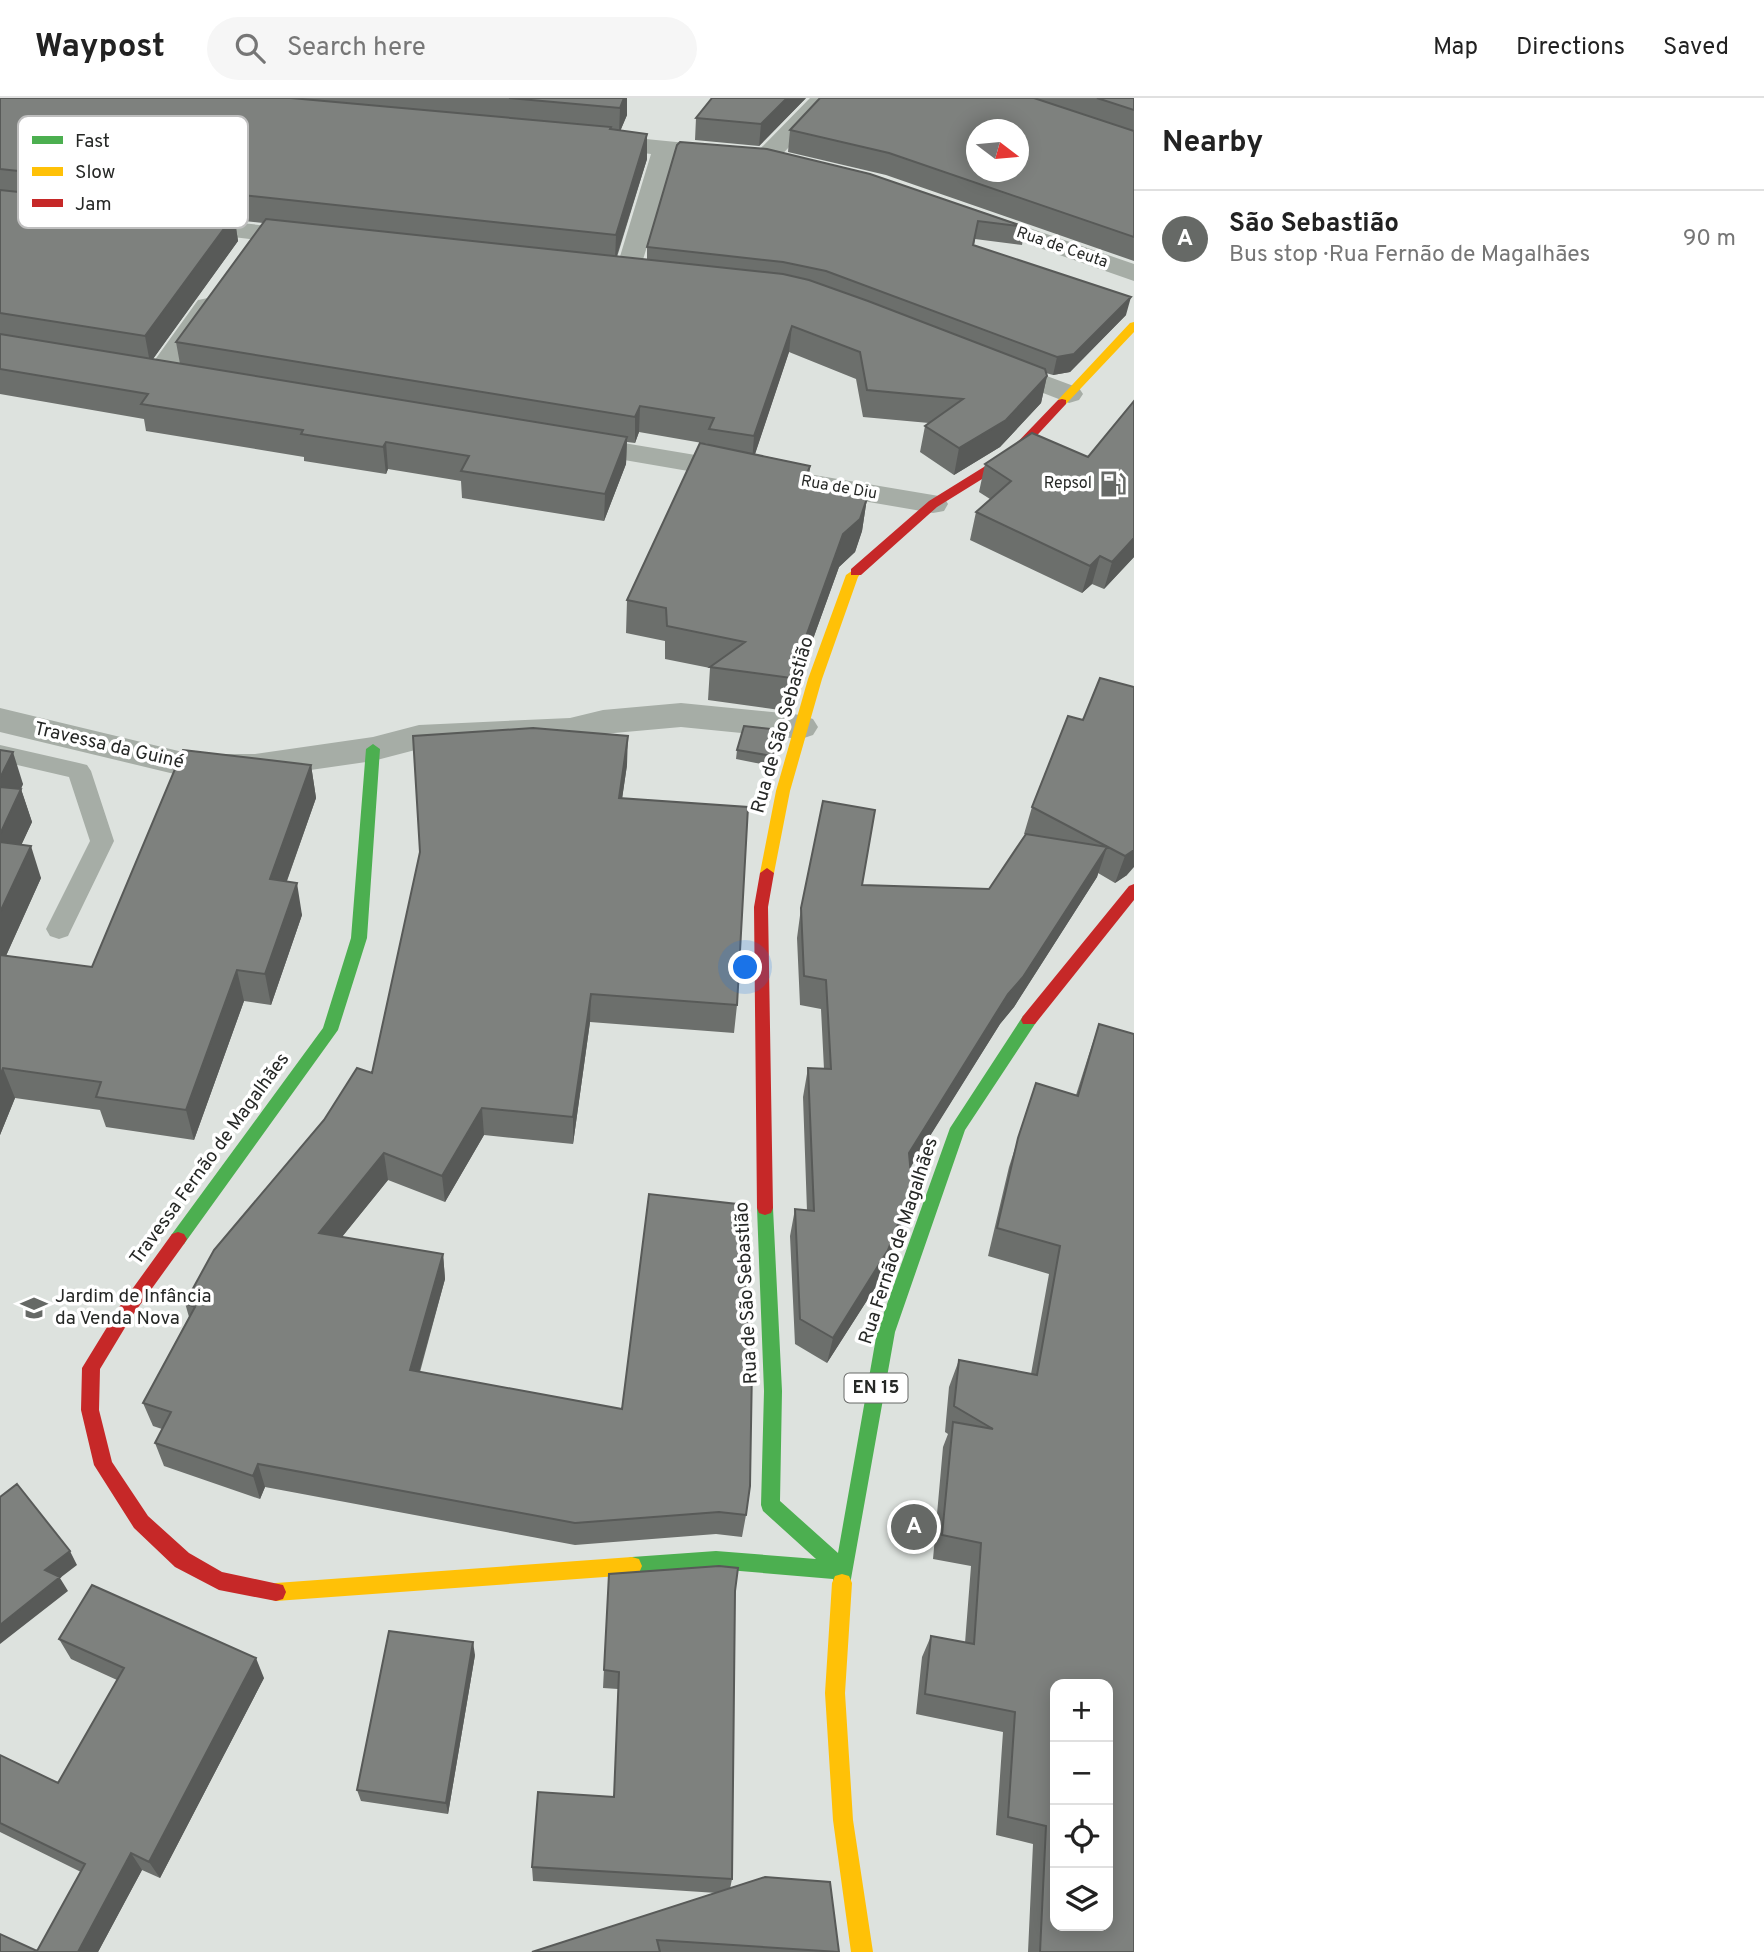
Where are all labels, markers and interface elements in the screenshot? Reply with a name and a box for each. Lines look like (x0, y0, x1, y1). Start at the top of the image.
search box (207, 17, 697, 80)
text: Waypost (35, 27, 165, 69)
icon: search (231, 29, 269, 67)
text: Search here (287, 32, 426, 65)
text: Map (1433, 33, 1478, 63)
text: Directions (1516, 33, 1625, 63)
text: Saved (1663, 33, 1729, 63)
legend (18, 116, 248, 228)
north arrow (966, 119, 1029, 182)
text: Nearby (1162, 125, 1263, 162)
text: Fast (75, 130, 110, 154)
text: Slow (75, 161, 115, 185)
text: Jam (75, 193, 112, 217)
text: São Sebastião (1229, 208, 1399, 241)
street label: Rua de Ceuta (1014, 223, 1110, 273)
text: A (1177, 225, 1193, 254)
text: 90 m (1683, 225, 1736, 254)
text: Bus stop · Rua Fernão de Magalhães (1229, 241, 1590, 270)
fuel station icon: Repsol (1098, 469, 1128, 499)
street label: Rua de Diu (799, 471, 879, 505)
place label: Repsol (1044, 474, 1092, 494)
street label: Rua de São Sebastião (746, 634, 820, 816)
street label: Travessa da Guiné (32, 717, 186, 775)
your location (728, 950, 762, 984)
street label: Travessa Fernão de Magalhães (125, 1048, 295, 1270)
street label: Rua Fernão de Magalhães (854, 1135, 944, 1347)
street label: Rua de São Sebastião (730, 1201, 764, 1385)
place label: Jardim de Infância da Venda Nova (55, 1285, 212, 1331)
school or university icon: Jardim de Infância da Venda Nova (19, 1293, 49, 1323)
road number: EN 15 (844, 1373, 908, 1402)
pin: A (891, 1501, 937, 1553)
map controls (1050, 1679, 1113, 1931)
button: + (1050, 1679, 1113, 1742)
button: − (1050, 1742, 1113, 1805)
button: locate (1050, 1805, 1113, 1868)
button: layers (1050, 1868, 1113, 1931)

